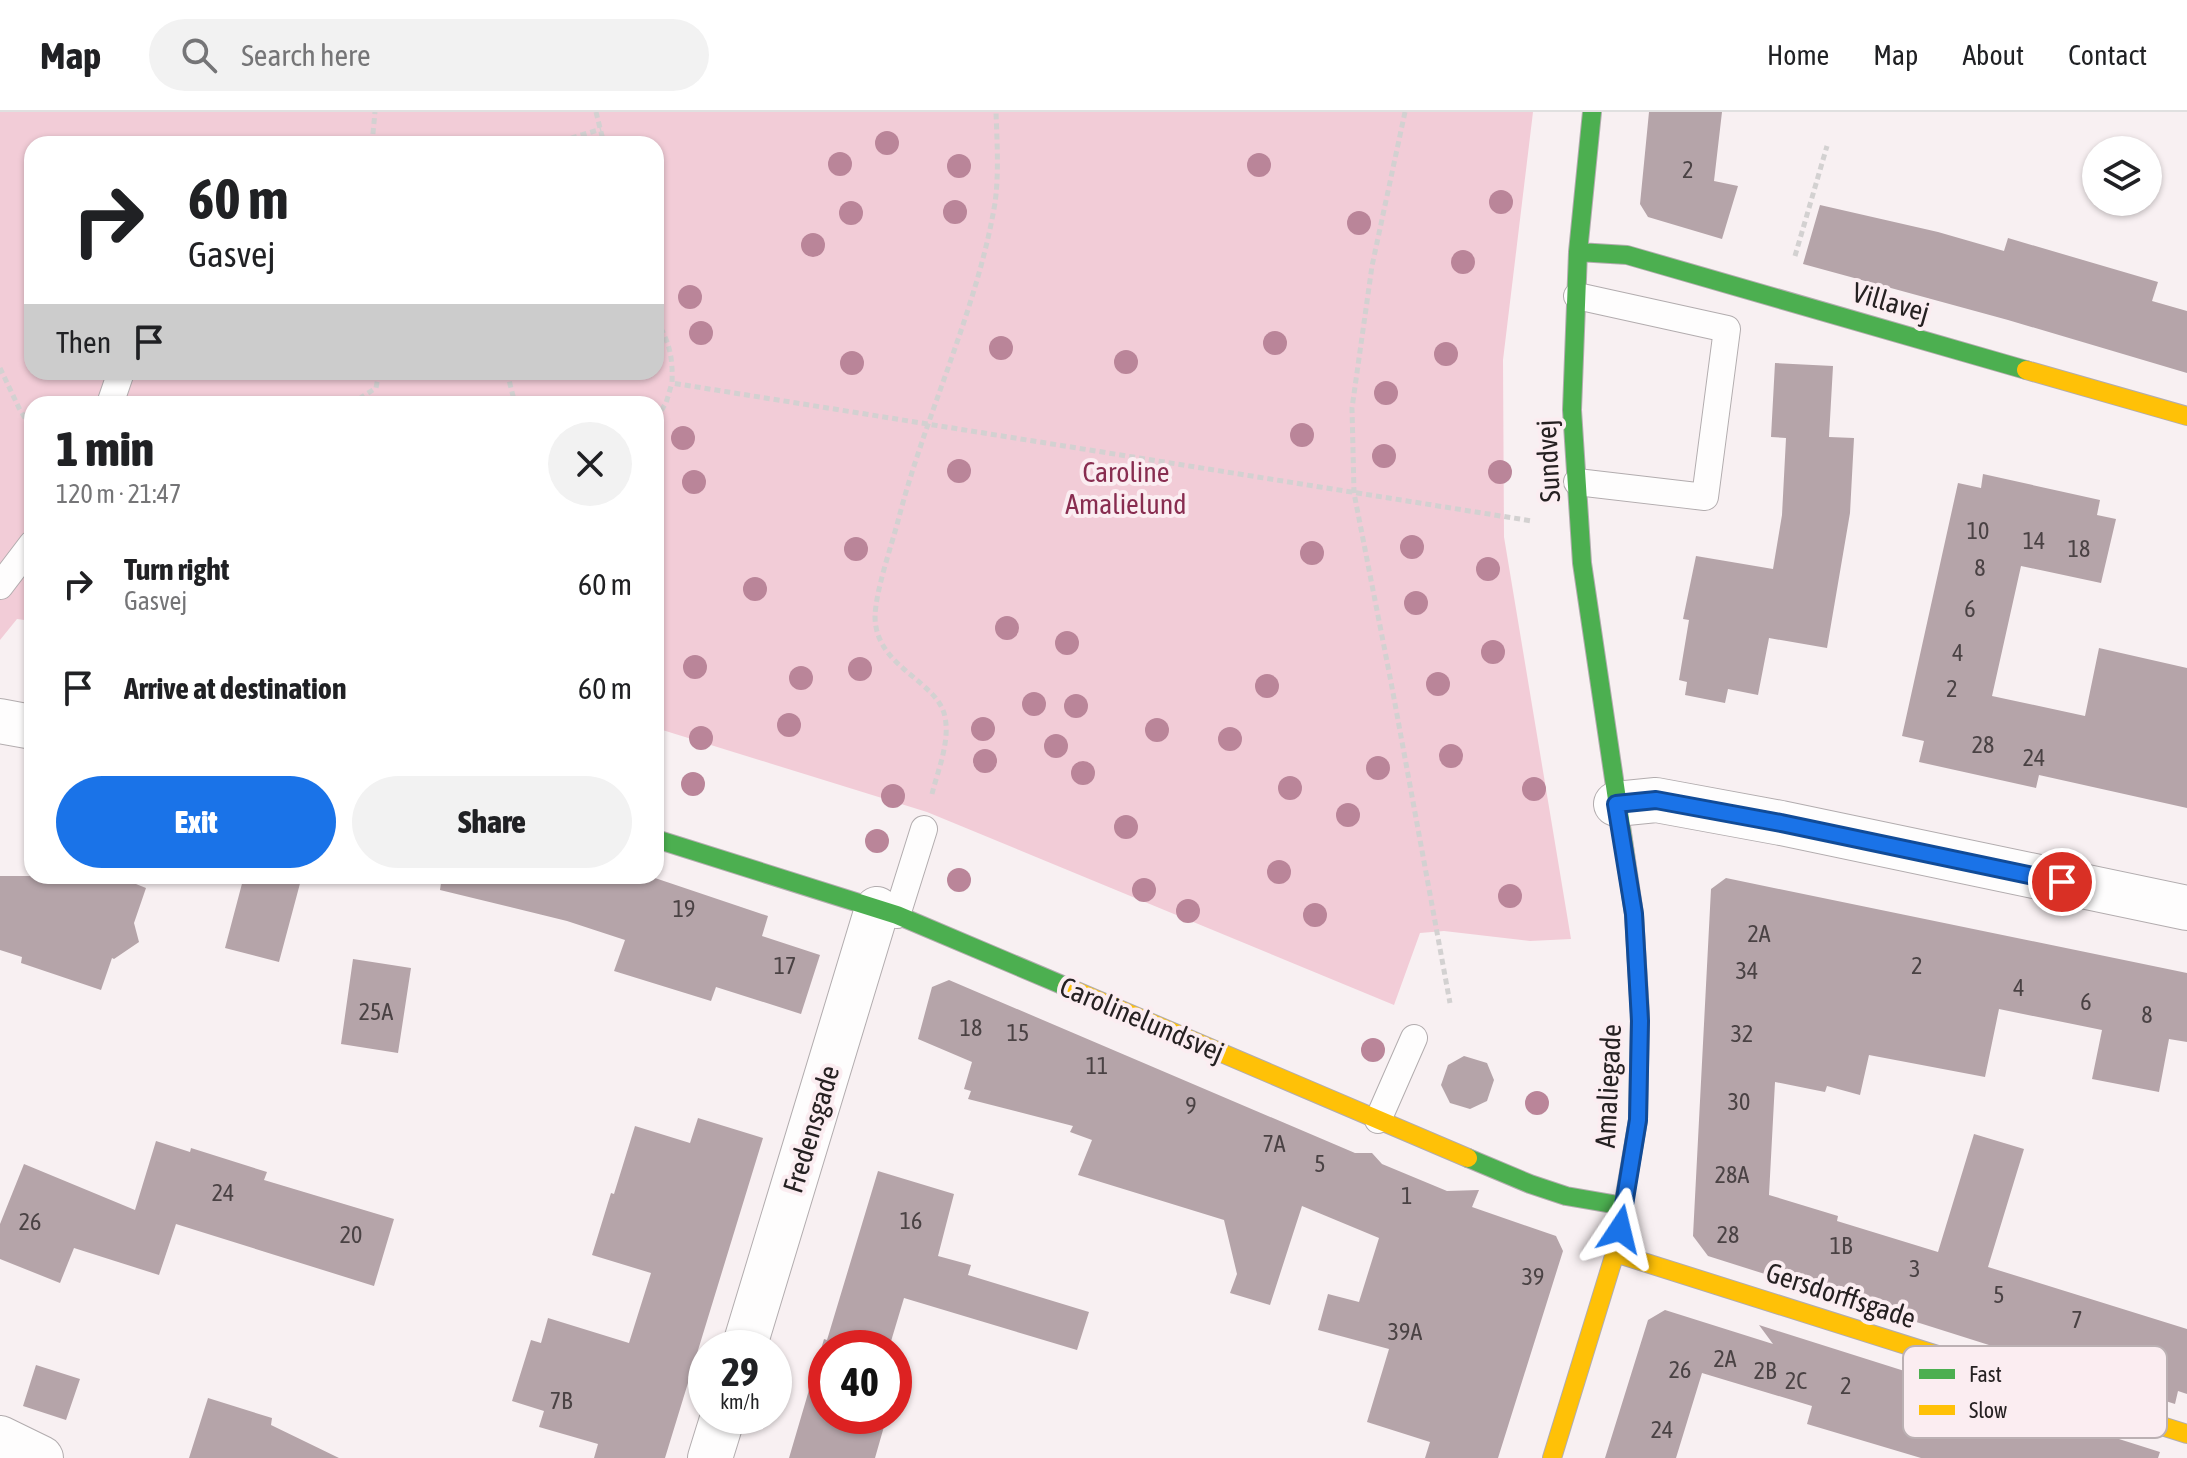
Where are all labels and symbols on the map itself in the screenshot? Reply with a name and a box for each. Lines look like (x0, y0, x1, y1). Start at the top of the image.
house number: 2 (1682, 156, 1694, 183)
street label: Villavej (1849, 276, 1933, 328)
street label: Sundvej (1530, 419, 1566, 503)
park label: Caroline Amalielund (1065, 456, 1187, 520)
house number: 10 (1967, 517, 1989, 544)
house number: 14 (2023, 527, 2045, 554)
house number: 18 (2068, 535, 2090, 562)
house number: 8 (1974, 554, 1986, 581)
house number: 6 (1964, 595, 1976, 622)
house number: 4 (1952, 639, 1964, 666)
house number: 2 (1946, 675, 1958, 702)
house number: 28 (1972, 731, 1994, 758)
house number: 24 (2023, 744, 2045, 771)
pin (2028, 848, 2096, 916)
house number: 19 (673, 895, 695, 922)
house number: 2A (1747, 920, 1771, 947)
house number: 17 (774, 952, 796, 979)
house number: 2 (1911, 952, 1923, 979)
house number: 34 (1736, 957, 1758, 984)
street label: Carolinelundsvej (1055, 970, 1229, 1068)
house number: 4 (2013, 974, 2025, 1001)
house number: 6 (2080, 988, 2092, 1015)
house number: 25A (359, 998, 393, 1025)
house number: 8 (2141, 1001, 2153, 1028)
house number: 18 (960, 1014, 982, 1041)
house number: 15 (1007, 1019, 1029, 1046)
house number: 32 (1731, 1020, 1753, 1047)
street label: Amaliegade (1589, 1023, 1627, 1149)
house number: 11 (1086, 1052, 1108, 1079)
street label: Fredensgade (776, 1061, 846, 1197)
house number: 30 (1728, 1088, 1750, 1115)
house number: 9 (1185, 1092, 1197, 1119)
house number: 7A (1262, 1130, 1286, 1157)
house number: 5 (1314, 1150, 1326, 1177)
house number: 28A (1715, 1161, 1749, 1188)
house number: 24 (212, 1179, 234, 1206)
house number: 1 (1401, 1182, 1413, 1209)
position arrow (1578, 1187, 1662, 1271)
house number: 16 (900, 1207, 922, 1234)
house number: 26 (19, 1208, 41, 1235)
house number: 20 (340, 1221, 362, 1248)
house number: 28 (1717, 1221, 1739, 1248)
house number: 1B (1830, 1232, 1853, 1259)
house number: 3 (1909, 1255, 1921, 1282)
street label: Gersdorffsgade (1762, 1256, 1920, 1334)
house number: 39 (1522, 1263, 1544, 1290)
house number: 5 (1993, 1281, 2005, 1308)
house number: 7 (2071, 1306, 2083, 1333)
house number: 39A (1388, 1318, 1422, 1345)
speed limit sign: 40 (808, 1330, 912, 1434)
house number: 2A (1713, 1345, 1737, 1372)
legend (1903, 1346, 2167, 1438)
house number: 26 (1669, 1356, 1691, 1383)
house number: 2B (1754, 1357, 1777, 1384)
text: Fast (1969, 1361, 2002, 1387)
house number: 2C (1785, 1367, 1807, 1394)
house number: 2 (1840, 1372, 1852, 1399)
house number: 7B (550, 1387, 573, 1414)
text: Slow (1969, 1397, 2007, 1423)
house number: 24 (1651, 1416, 1673, 1443)

